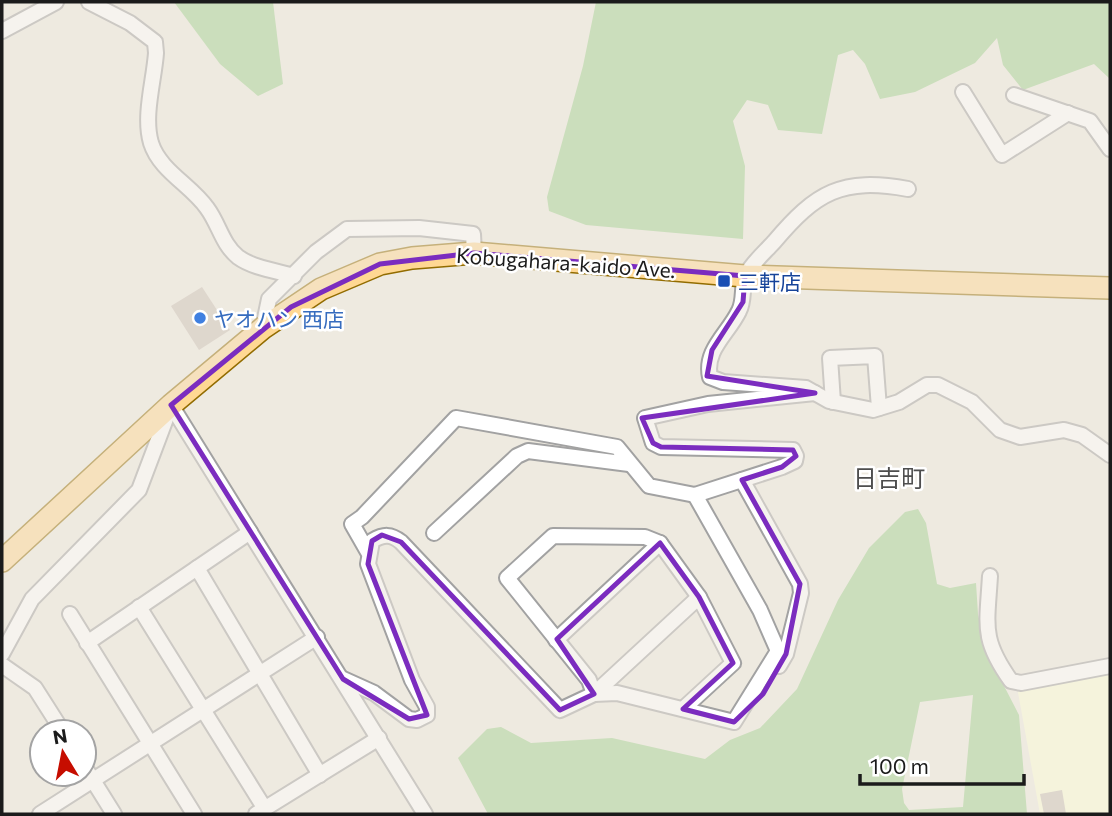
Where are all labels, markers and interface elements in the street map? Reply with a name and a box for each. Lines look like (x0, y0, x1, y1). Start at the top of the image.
street label: Kobugahara-kaido Ave. (456, 242, 676, 282)
place label: 三軒店 (738, 269, 801, 294)
marker: 三軒店 (716, 273, 732, 289)
place label: ヤオハン 西店 (214, 306, 344, 331)
marker: ヤオハン 西店 (192, 310, 208, 326)
district label: 日吉町 (853, 463, 925, 492)
north arrow (28, 718, 98, 788)
text: N (51, 723, 69, 748)
scale bar (860, 742, 1024, 786)
text: 100 m (870, 753, 929, 778)

